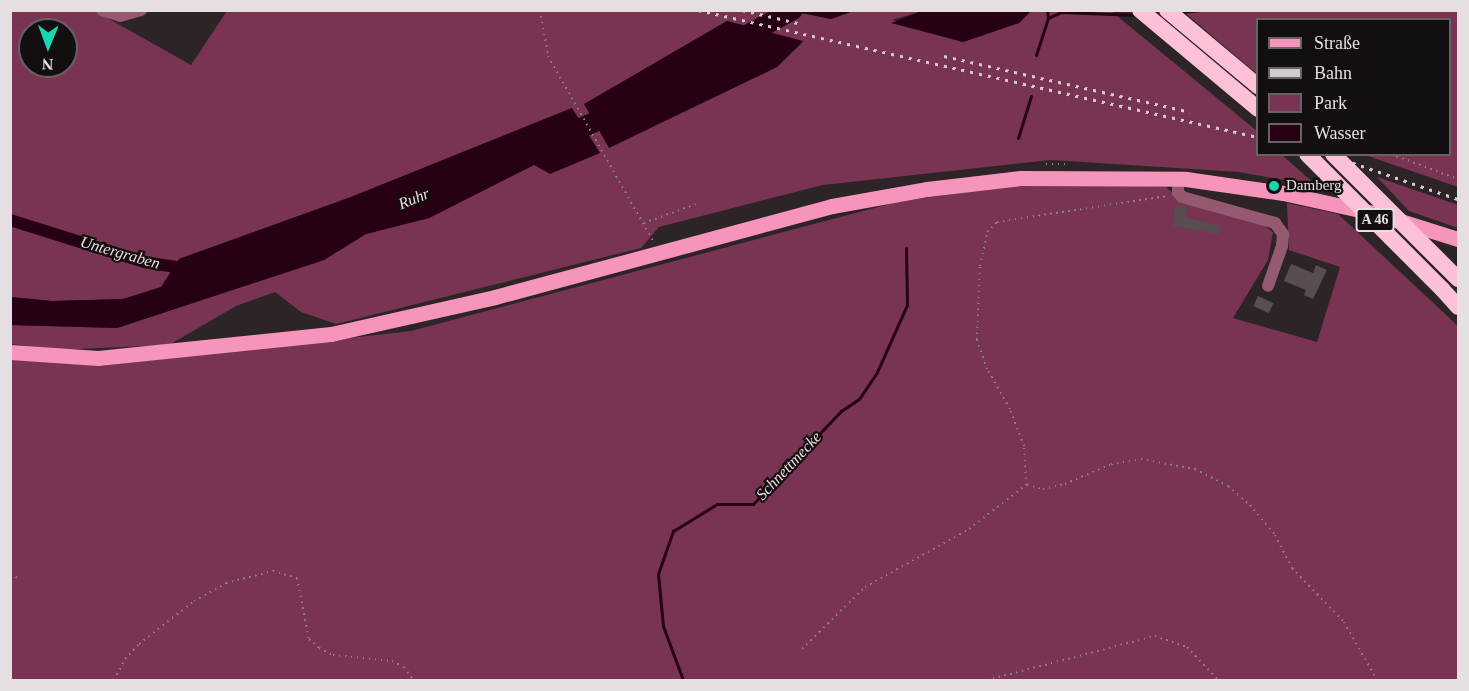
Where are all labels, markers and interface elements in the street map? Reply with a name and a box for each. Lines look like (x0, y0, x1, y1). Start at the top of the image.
north arrow (18, 18, 78, 78)
legend (1256, 18, 1451, 156)
text: Straße (1314, 33, 1360, 53)
text: N (42, 56, 54, 73)
text: Bahn (1314, 63, 1352, 83)
text: Park (1314, 93, 1347, 113)
text: Wasser (1314, 123, 1366, 143)
place label: Damberg (1286, 177, 1342, 195)
marker: Damberg (1267, 179, 1281, 193)
water label: Ruhr (396, 184, 432, 214)
road number: A 46 (1354, 209, 1396, 231)
water label: Untergraben (78, 232, 162, 274)
water label: Schnettmecke (752, 428, 826, 504)

